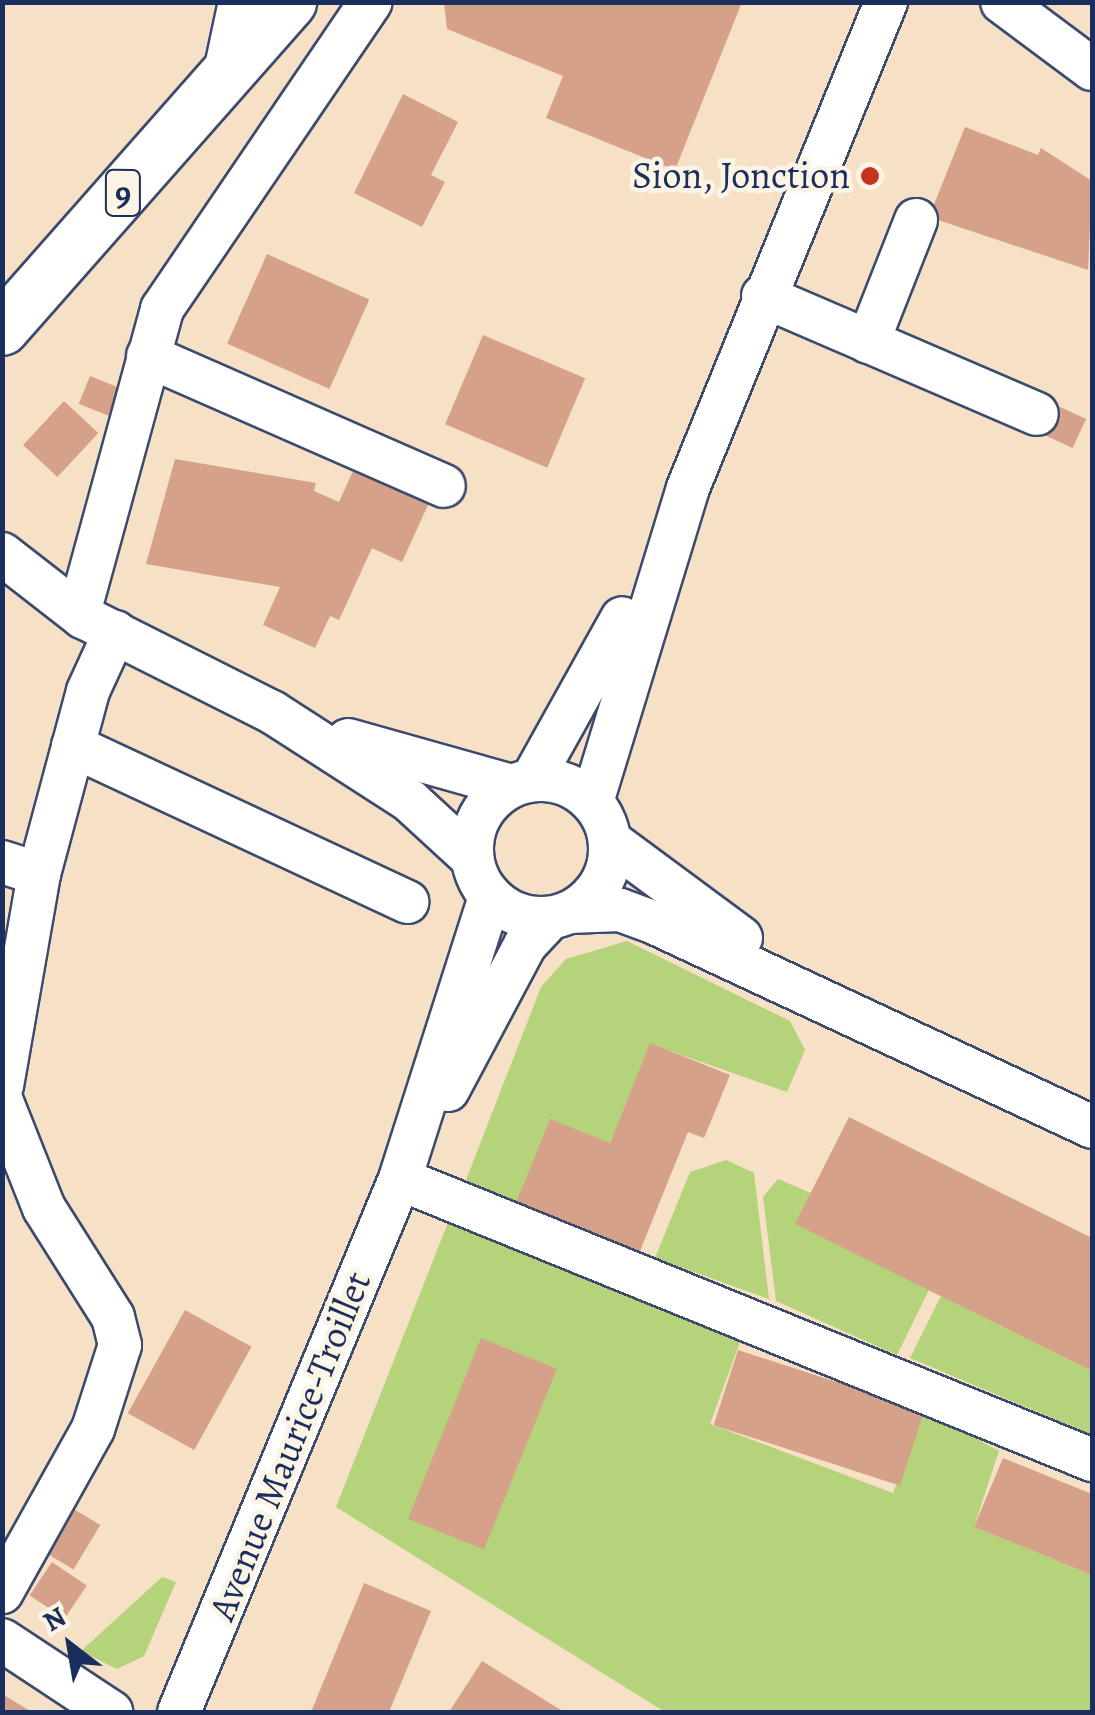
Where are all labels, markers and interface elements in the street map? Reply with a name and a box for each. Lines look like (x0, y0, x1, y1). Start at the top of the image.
place label: Sion, Jonction (631, 153, 850, 199)
road number: 9 (103, 163, 143, 223)
marker: Sion, Jonction (859, 165, 881, 187)
street label: Avenue Maurice-Troillet (199, 1265, 381, 1627)
north arrow (20, 1595, 120, 1695)
text: N (36, 1598, 73, 1641)

